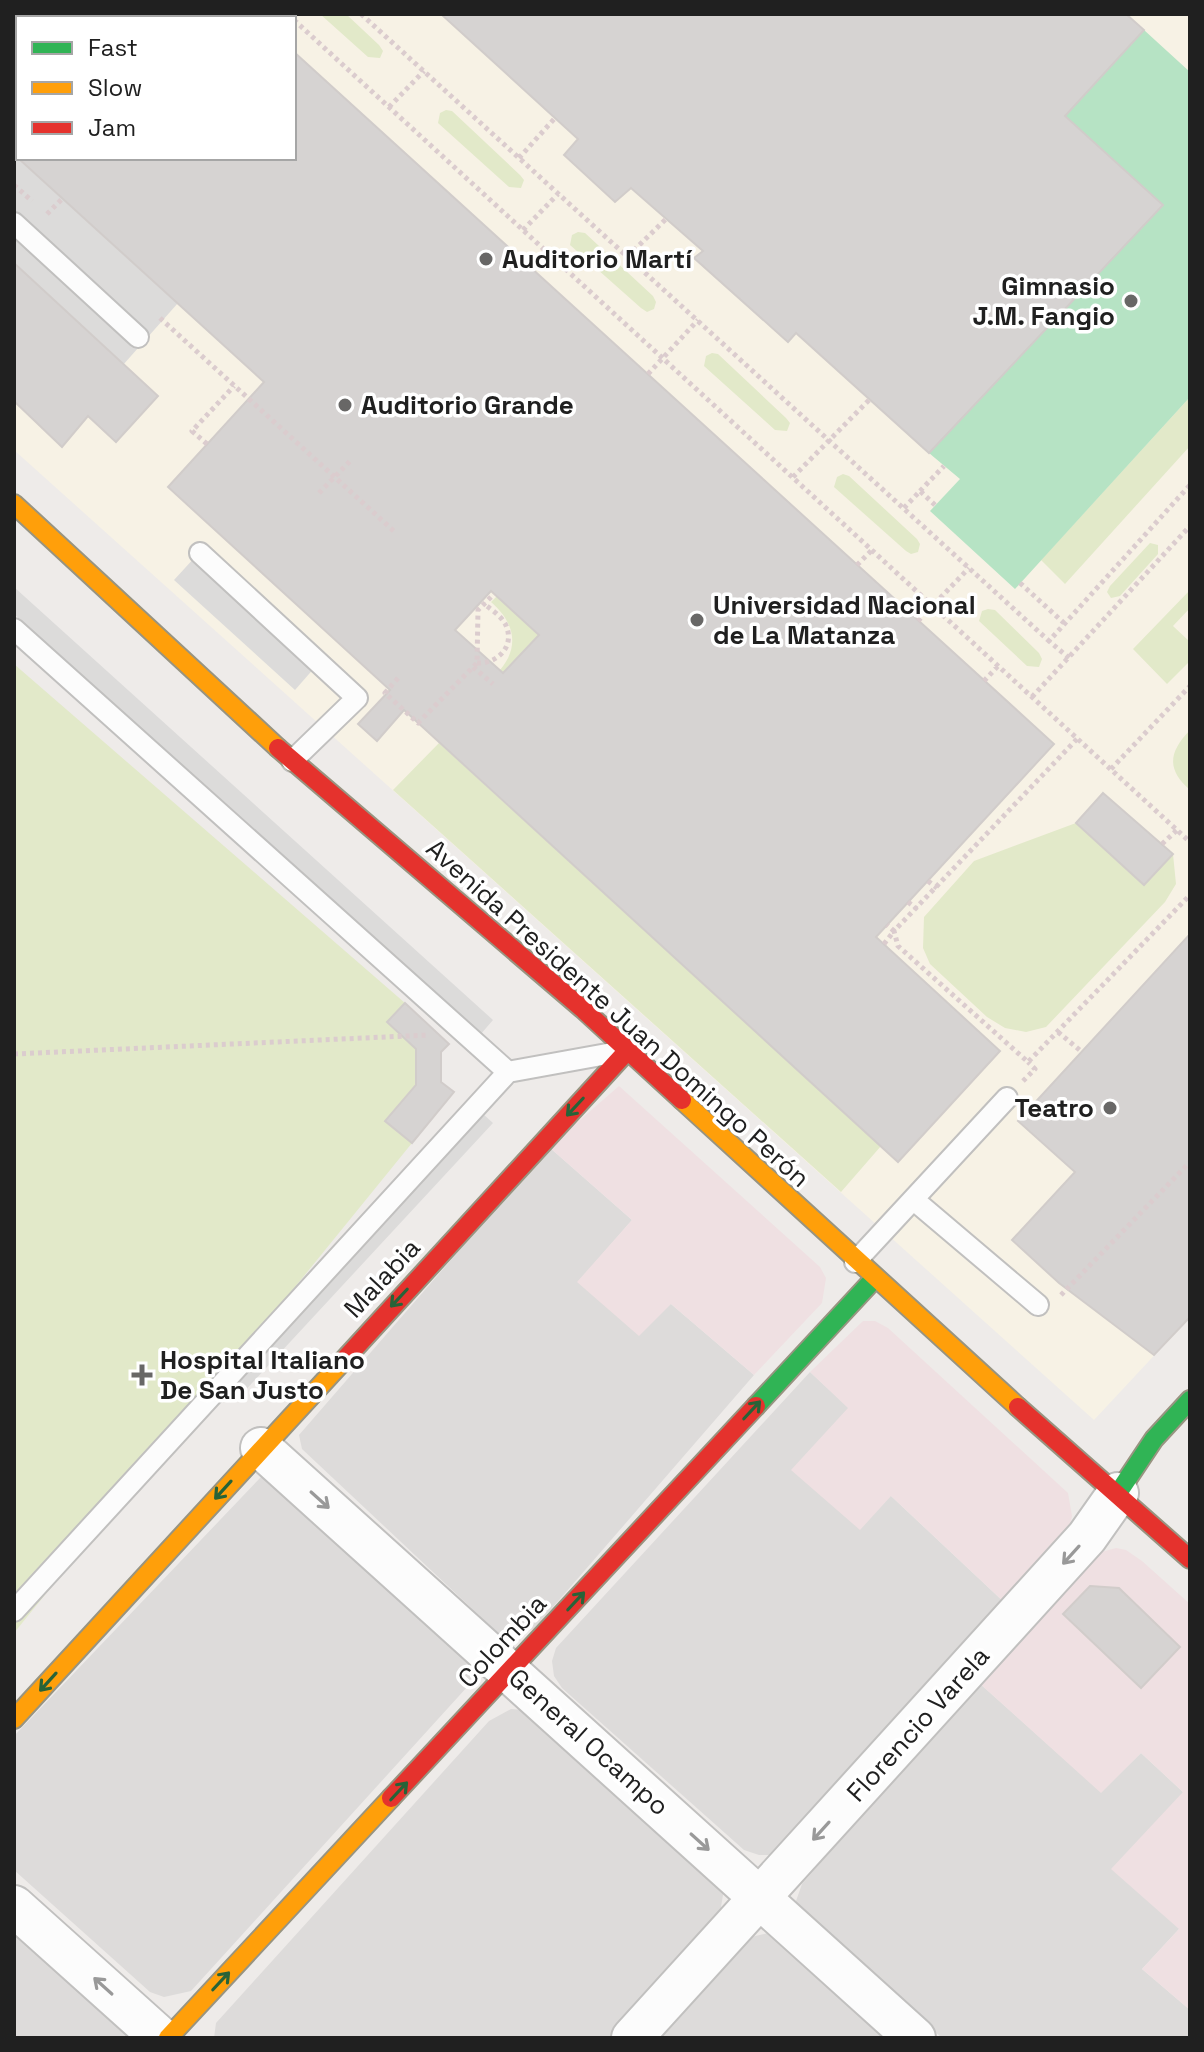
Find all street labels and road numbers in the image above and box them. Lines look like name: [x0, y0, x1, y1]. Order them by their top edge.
street label: Avenida Presidente Juan Domingo Perón: [419, 831, 817, 1195]
street label: Malabia: [337, 1231, 427, 1325]
street label: Colombia: [450, 1587, 554, 1695]
street label: Florencio Varela: [839, 1639, 997, 1809]
street label: General Ocampo: [502, 1661, 676, 1823]

